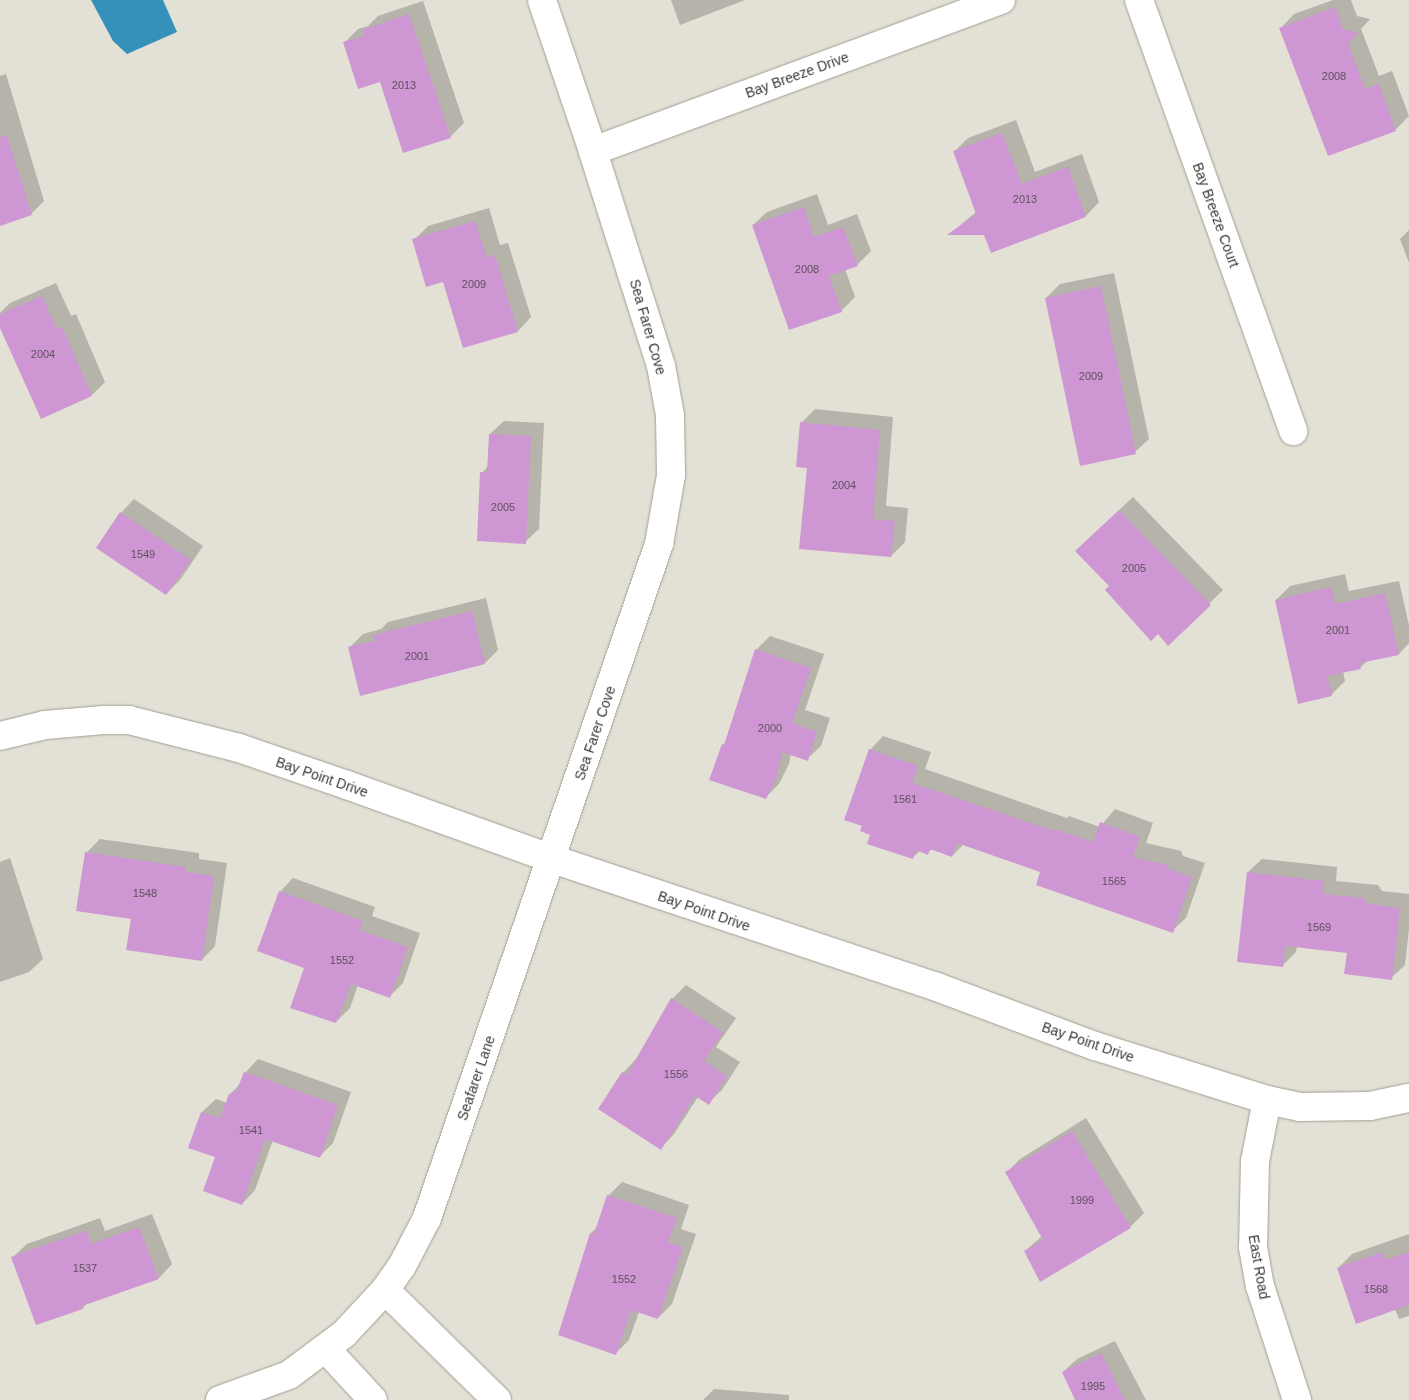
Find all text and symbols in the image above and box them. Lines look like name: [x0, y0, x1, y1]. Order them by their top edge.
street label: Bay Breeze Drive: [743, 48, 851, 102]
house number: 2008: [1322, 69, 1346, 83]
house number: 2013: [392, 78, 416, 92]
street label: Bay Breeze Court: [1189, 160, 1243, 270]
house number: 2013: [1013, 192, 1037, 206]
house number: 2008: [795, 262, 819, 276]
house number: 2009: [462, 277, 486, 291]
street label: Sea Farer Cove: [626, 277, 670, 377]
house number: 2004: [31, 347, 55, 361]
house number: 2009: [1079, 369, 1103, 383]
house number: 2004: [832, 478, 856, 492]
house number: 2005: [491, 500, 515, 514]
house number: 1549: [131, 547, 155, 561]
house number: 2005: [1122, 561, 1146, 575]
house number: 2001: [1326, 623, 1350, 637]
house number: 2001: [405, 649, 429, 663]
street label: Sea Farer Cove: [571, 684, 619, 782]
house number: 2000: [758, 721, 782, 735]
street label: Bay Point Drive: [274, 753, 370, 801]
house number: 1561: [893, 792, 917, 806]
house number: 1565: [1102, 874, 1126, 888]
house number: 1548: [133, 886, 157, 900]
street label: Bay Point Drive: [656, 887, 752, 935]
house number: 1569: [1307, 920, 1331, 934]
house number: 1552: [330, 953, 354, 967]
street label: Bay Point Drive: [1040, 1018, 1136, 1066]
street label: Seafarer Lane: [454, 1033, 498, 1123]
house number: 1556: [664, 1067, 688, 1081]
house number: 1541: [239, 1123, 263, 1137]
house number: 1999: [1070, 1193, 1094, 1207]
street label: East Road: [1245, 1233, 1273, 1301]
house number: 1537: [73, 1261, 97, 1275]
house number: 1552: [612, 1272, 636, 1286]
house number: 1568: [1364, 1282, 1388, 1296]
house number: 1995: [1081, 1379, 1105, 1393]

